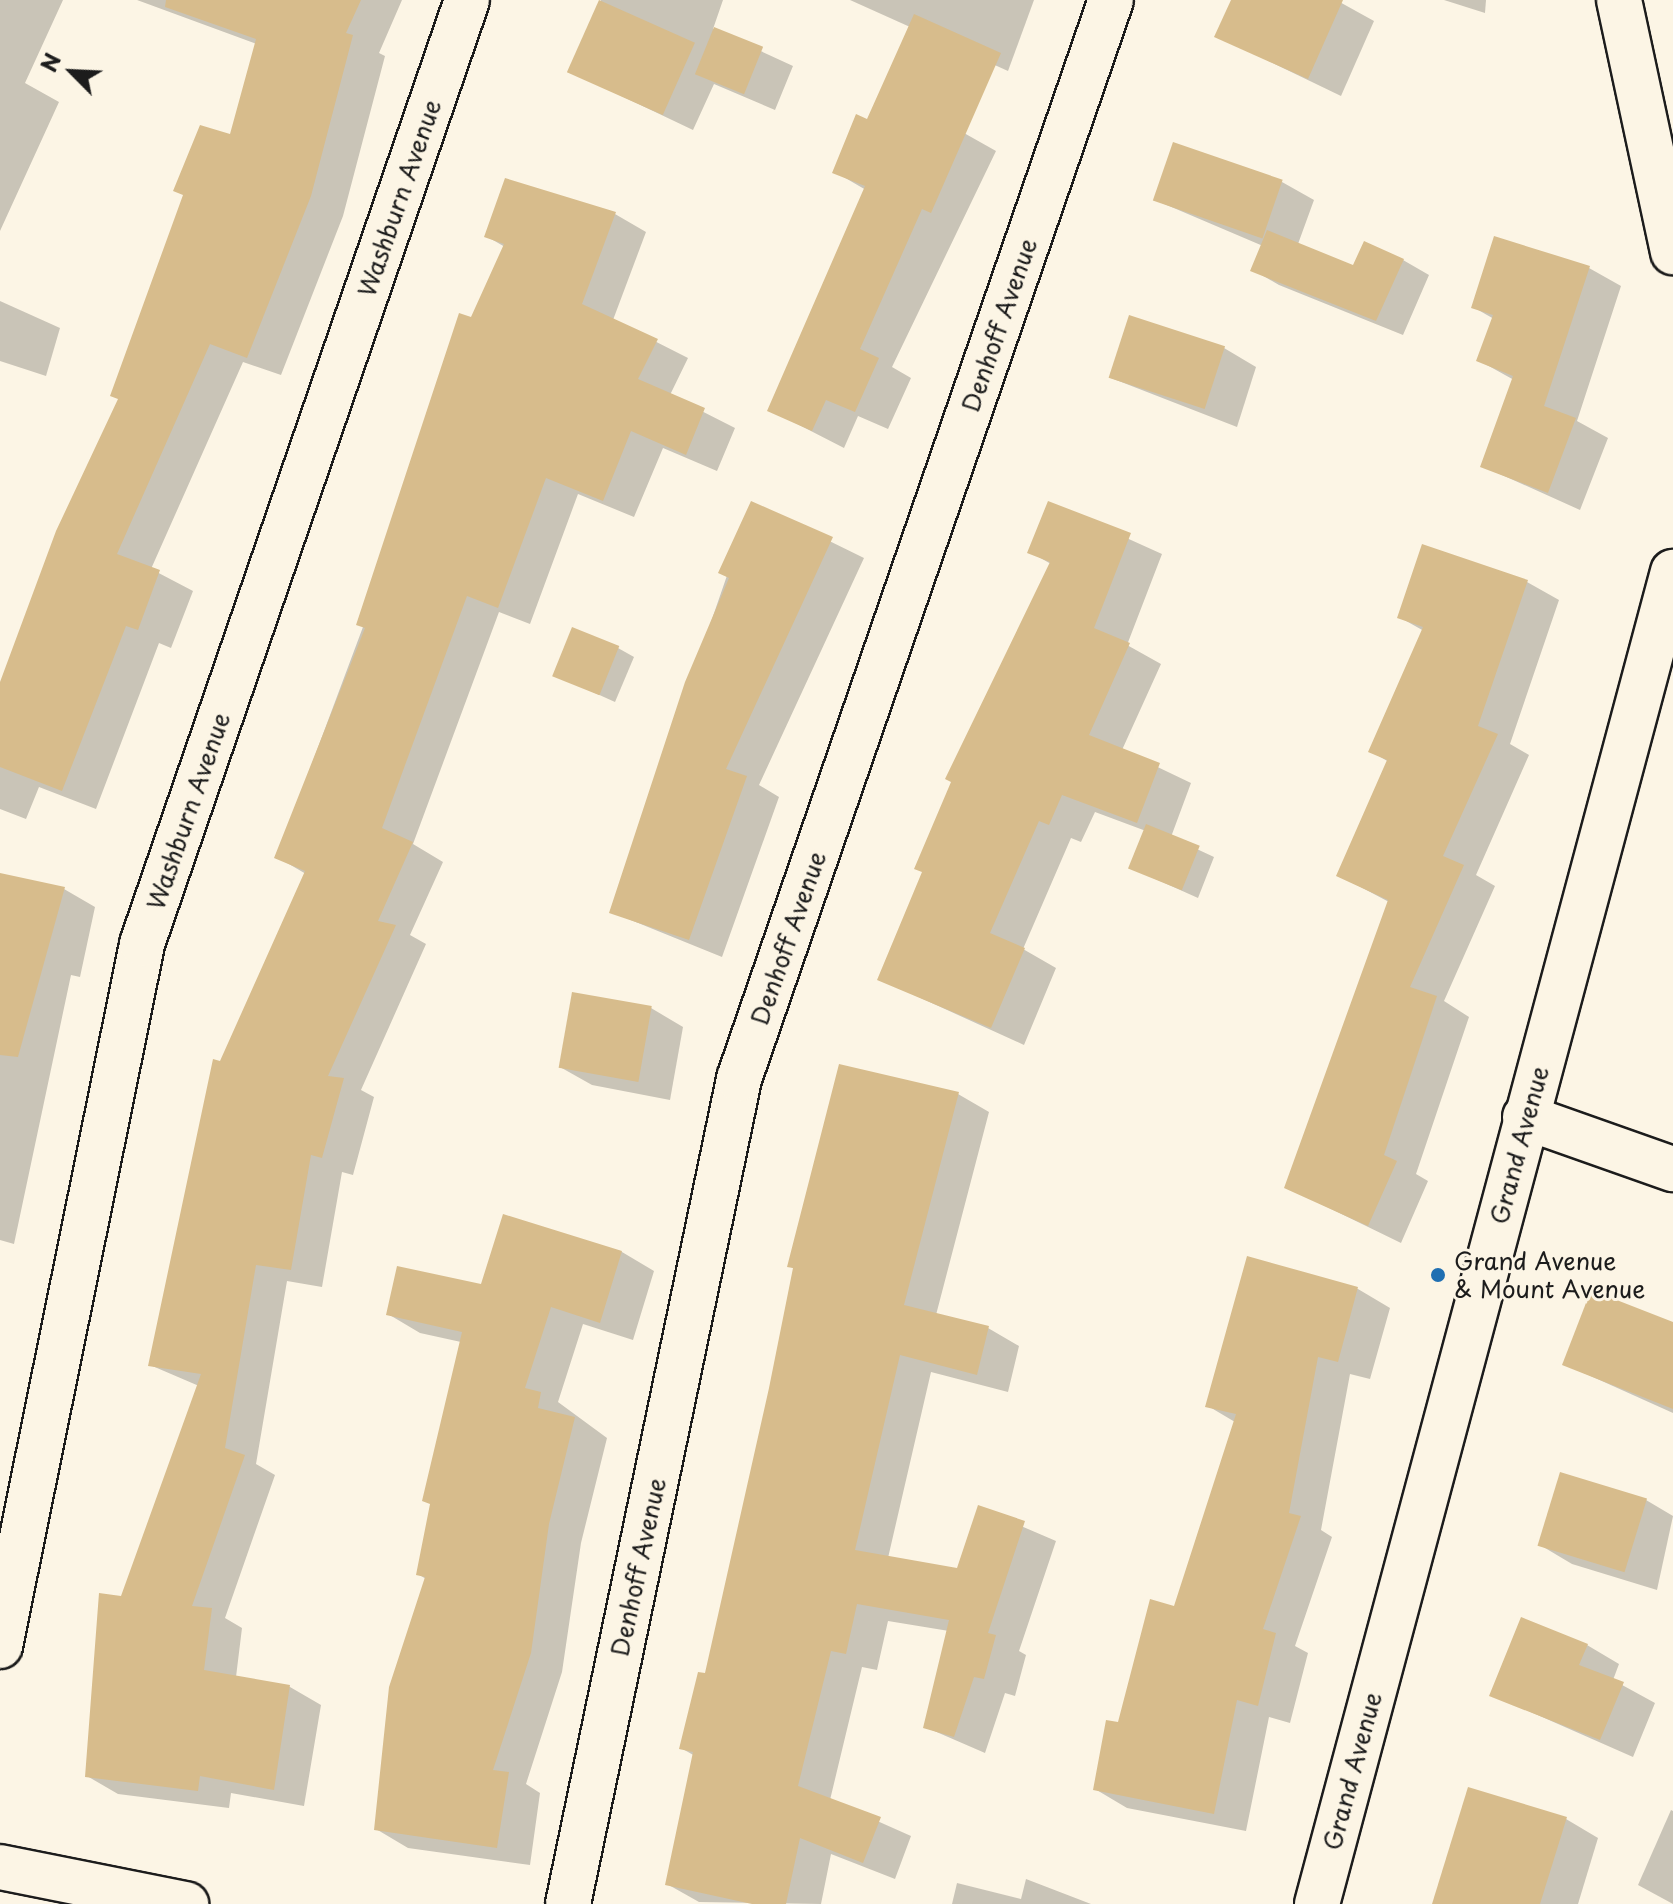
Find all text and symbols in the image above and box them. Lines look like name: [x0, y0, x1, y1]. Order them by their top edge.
north arrow: [32, 32, 112, 112]
text: N: [31, 47, 68, 77]
street label: Washburn Avenue: [352, 96, 446, 300]
street label: Denhoff Avenue: [956, 234, 1042, 416]
street label: Washburn Avenue: [141, 709, 235, 913]
street label: Denhoff Avenue: [745, 847, 831, 1029]
street label: Grand Avenue: [1484, 1062, 1554, 1228]
place label: Grand Avenue & Mount Avenue: [1454, 1247, 1644, 1303]
marker: Grand Avenue & Mount Avenue: [1429, 1266, 1447, 1284]
street label: Denhoff Avenue: [605, 1475, 671, 1659]
street label: Grand Avenue: [1317, 1688, 1387, 1854]

